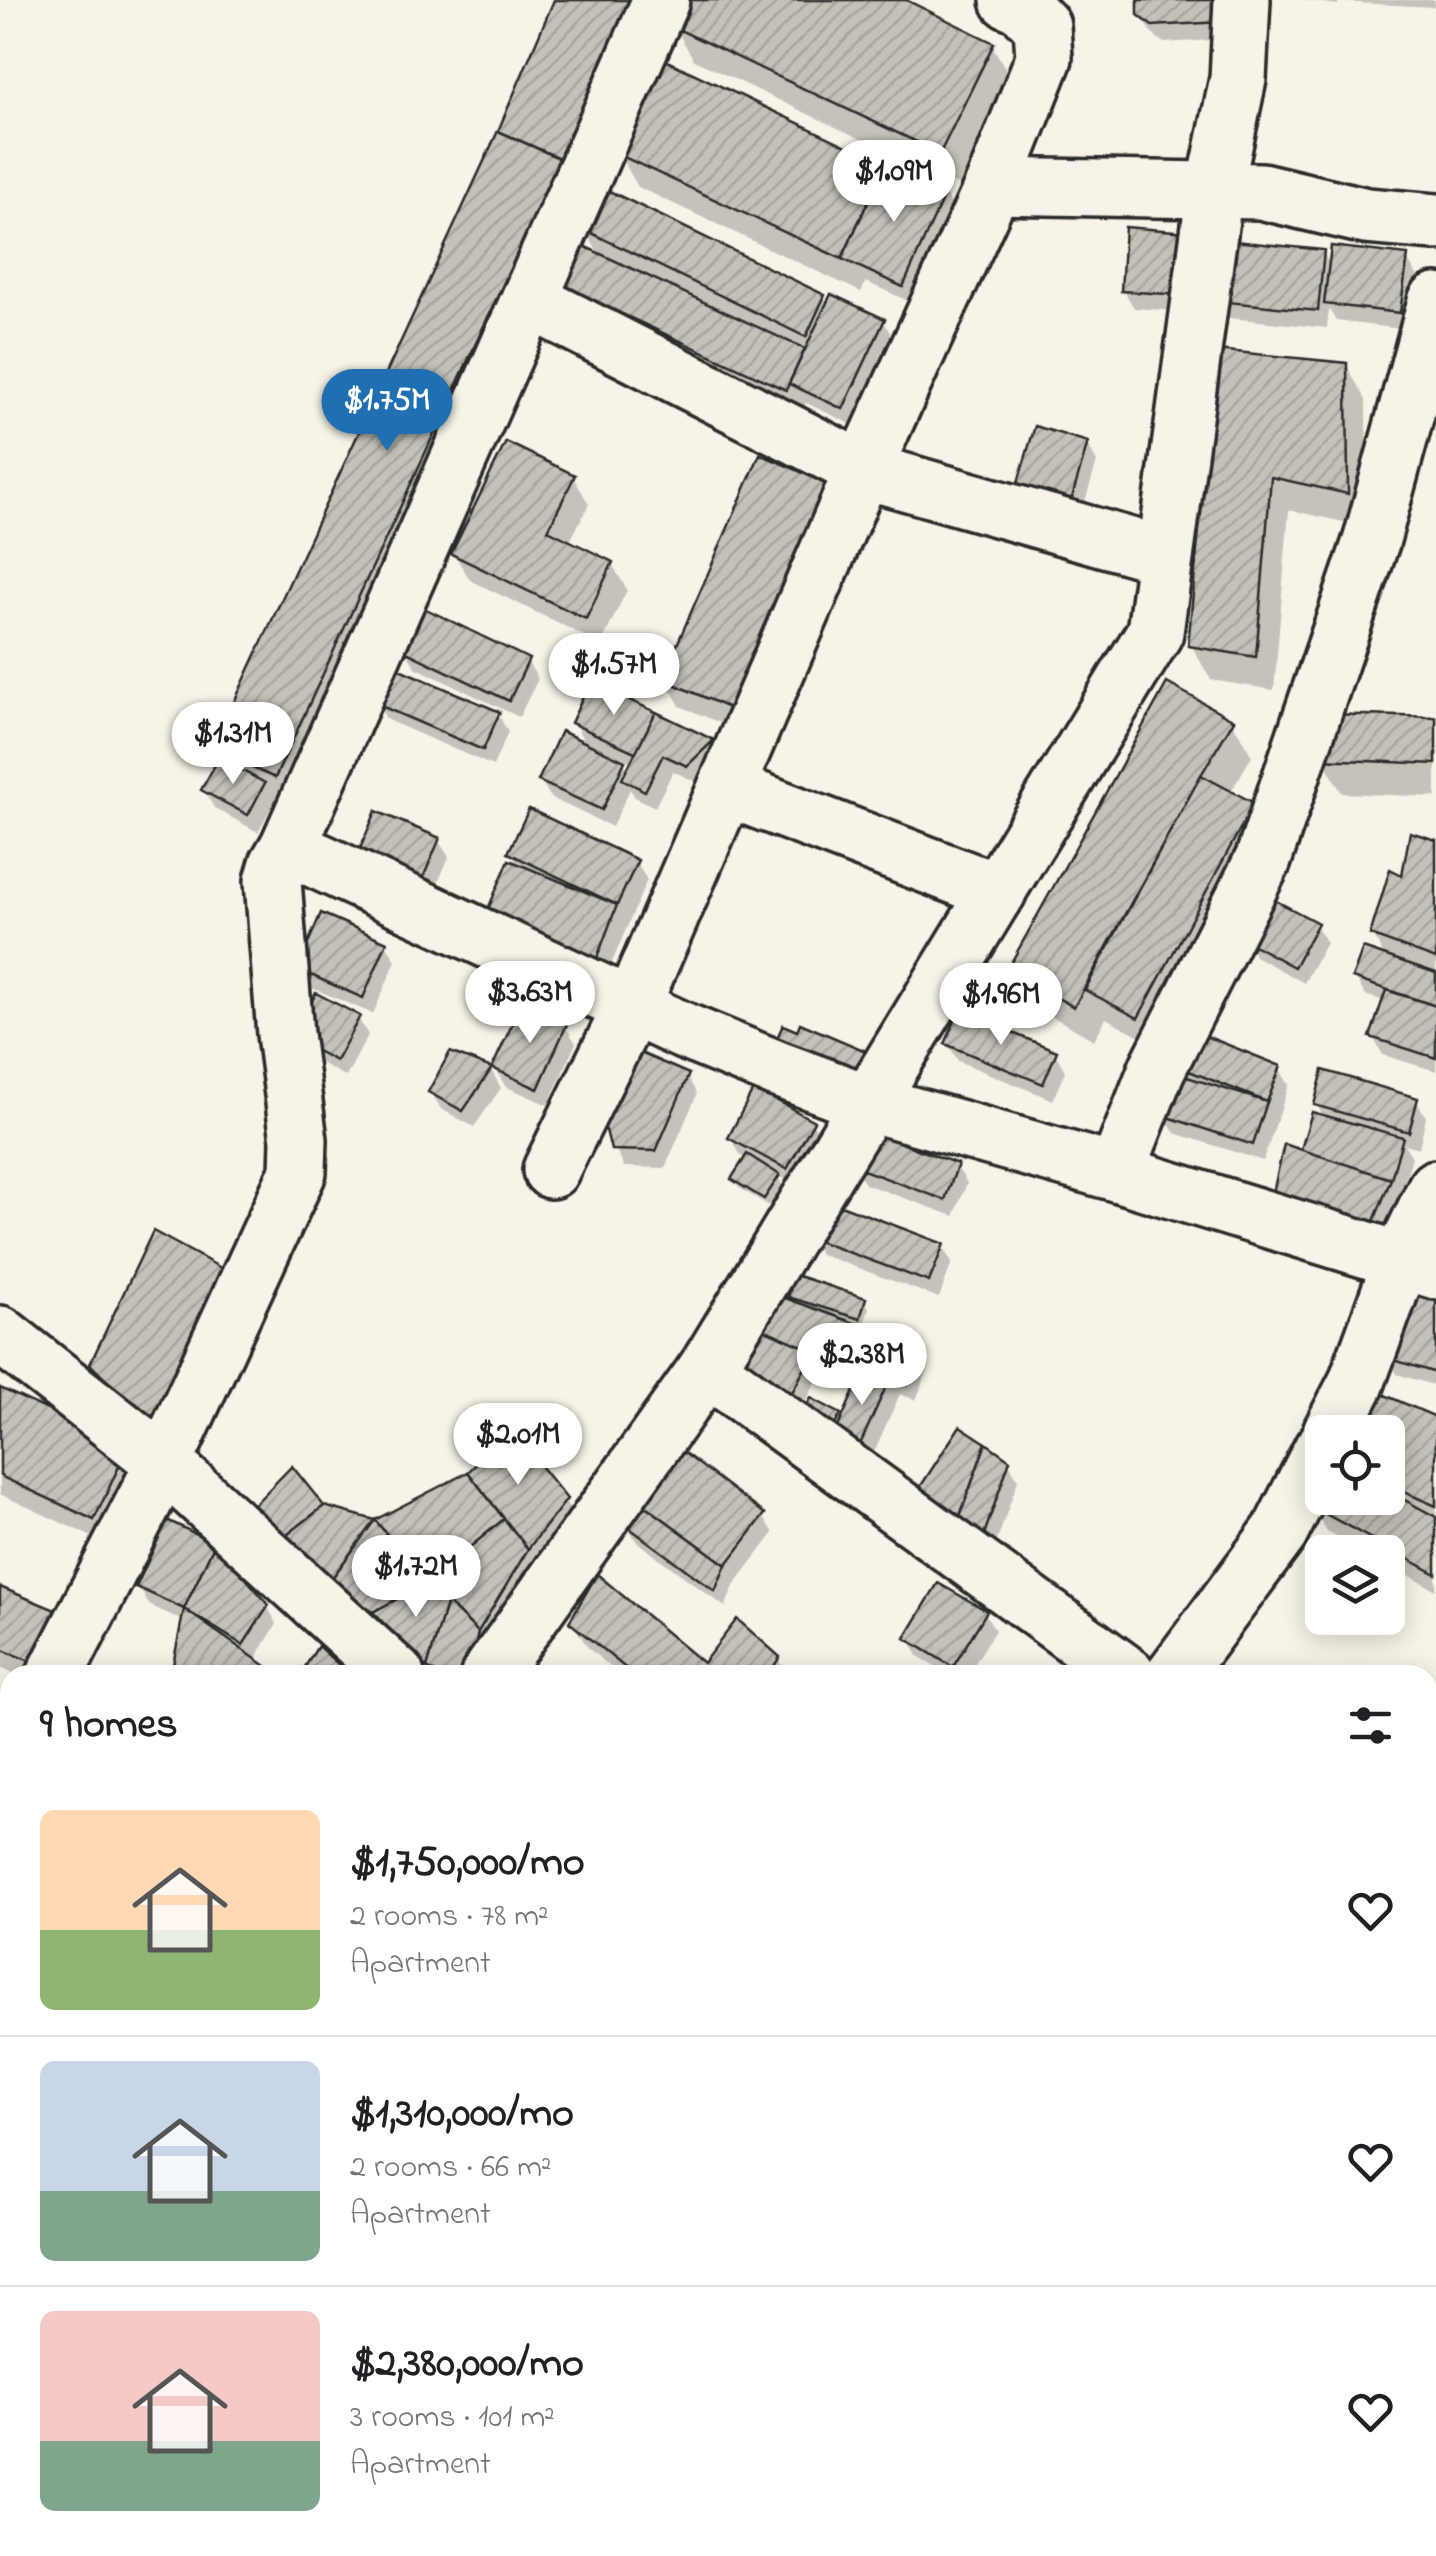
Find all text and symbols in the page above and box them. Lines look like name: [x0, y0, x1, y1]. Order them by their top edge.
pin: $1.09M: [813, 140, 975, 225]
text: $1.09M: [855, 149, 933, 196]
pin: $1.75M: [306, 369, 468, 454]
text: $1.75M: [344, 378, 430, 425]
pin: $1.57M: [533, 633, 695, 718]
text: $1.57M: [571, 642, 657, 689]
pin: $1.31M: [152, 702, 314, 787]
text: $1.31M: [194, 711, 272, 758]
pin: $3.63M: [449, 961, 611, 1046]
pin: $1.96M: [920, 963, 1082, 1048]
text: $3.63M: [487, 970, 573, 1017]
text: $1.96M: [961, 972, 1041, 1019]
pin: $2.38M: [781, 1323, 943, 1408]
text: $2.38M: [819, 1332, 905, 1379]
pin: $2.01M: [437, 1403, 599, 1488]
text: $2.01M: [475, 1412, 561, 1459]
map controls: [1305, 1415, 1405, 1635]
button: locate: [1305, 1415, 1405, 1515]
pin: $1.72M: [335, 1535, 497, 1620]
button: layers: [1305, 1535, 1405, 1635]
text: $1.72M: [374, 1544, 458, 1591]
text: 9 homes: [40, 1695, 178, 1756]
icon: filters: [1343, 1698, 1398, 1753]
text: $1,750,000/mo: [350, 1833, 585, 1894]
icon: home: [120, 1850, 240, 1970]
icon: heart: [1343, 1883, 1398, 1938]
text: 2 rooms · 78 m²: [350, 1894, 549, 1941]
text: Apartment: [350, 1941, 491, 1988]
text: $1,310,000/mo: [350, 2084, 574, 2145]
icon: home: [120, 2101, 240, 2221]
icon: heart: [1343, 2134, 1398, 2189]
text: 2 rooms · 66 m²: [350, 2145, 552, 2192]
text: Apartment: [350, 2192, 491, 2239]
text: $2,380,000/mo: [350, 2334, 584, 2395]
icon: home: [120, 2351, 240, 2471]
icon: heart: [1343, 2384, 1398, 2439]
text: 3 rooms · 101 m²: [350, 2395, 555, 2442]
text: Apartment: [350, 2442, 491, 2489]

